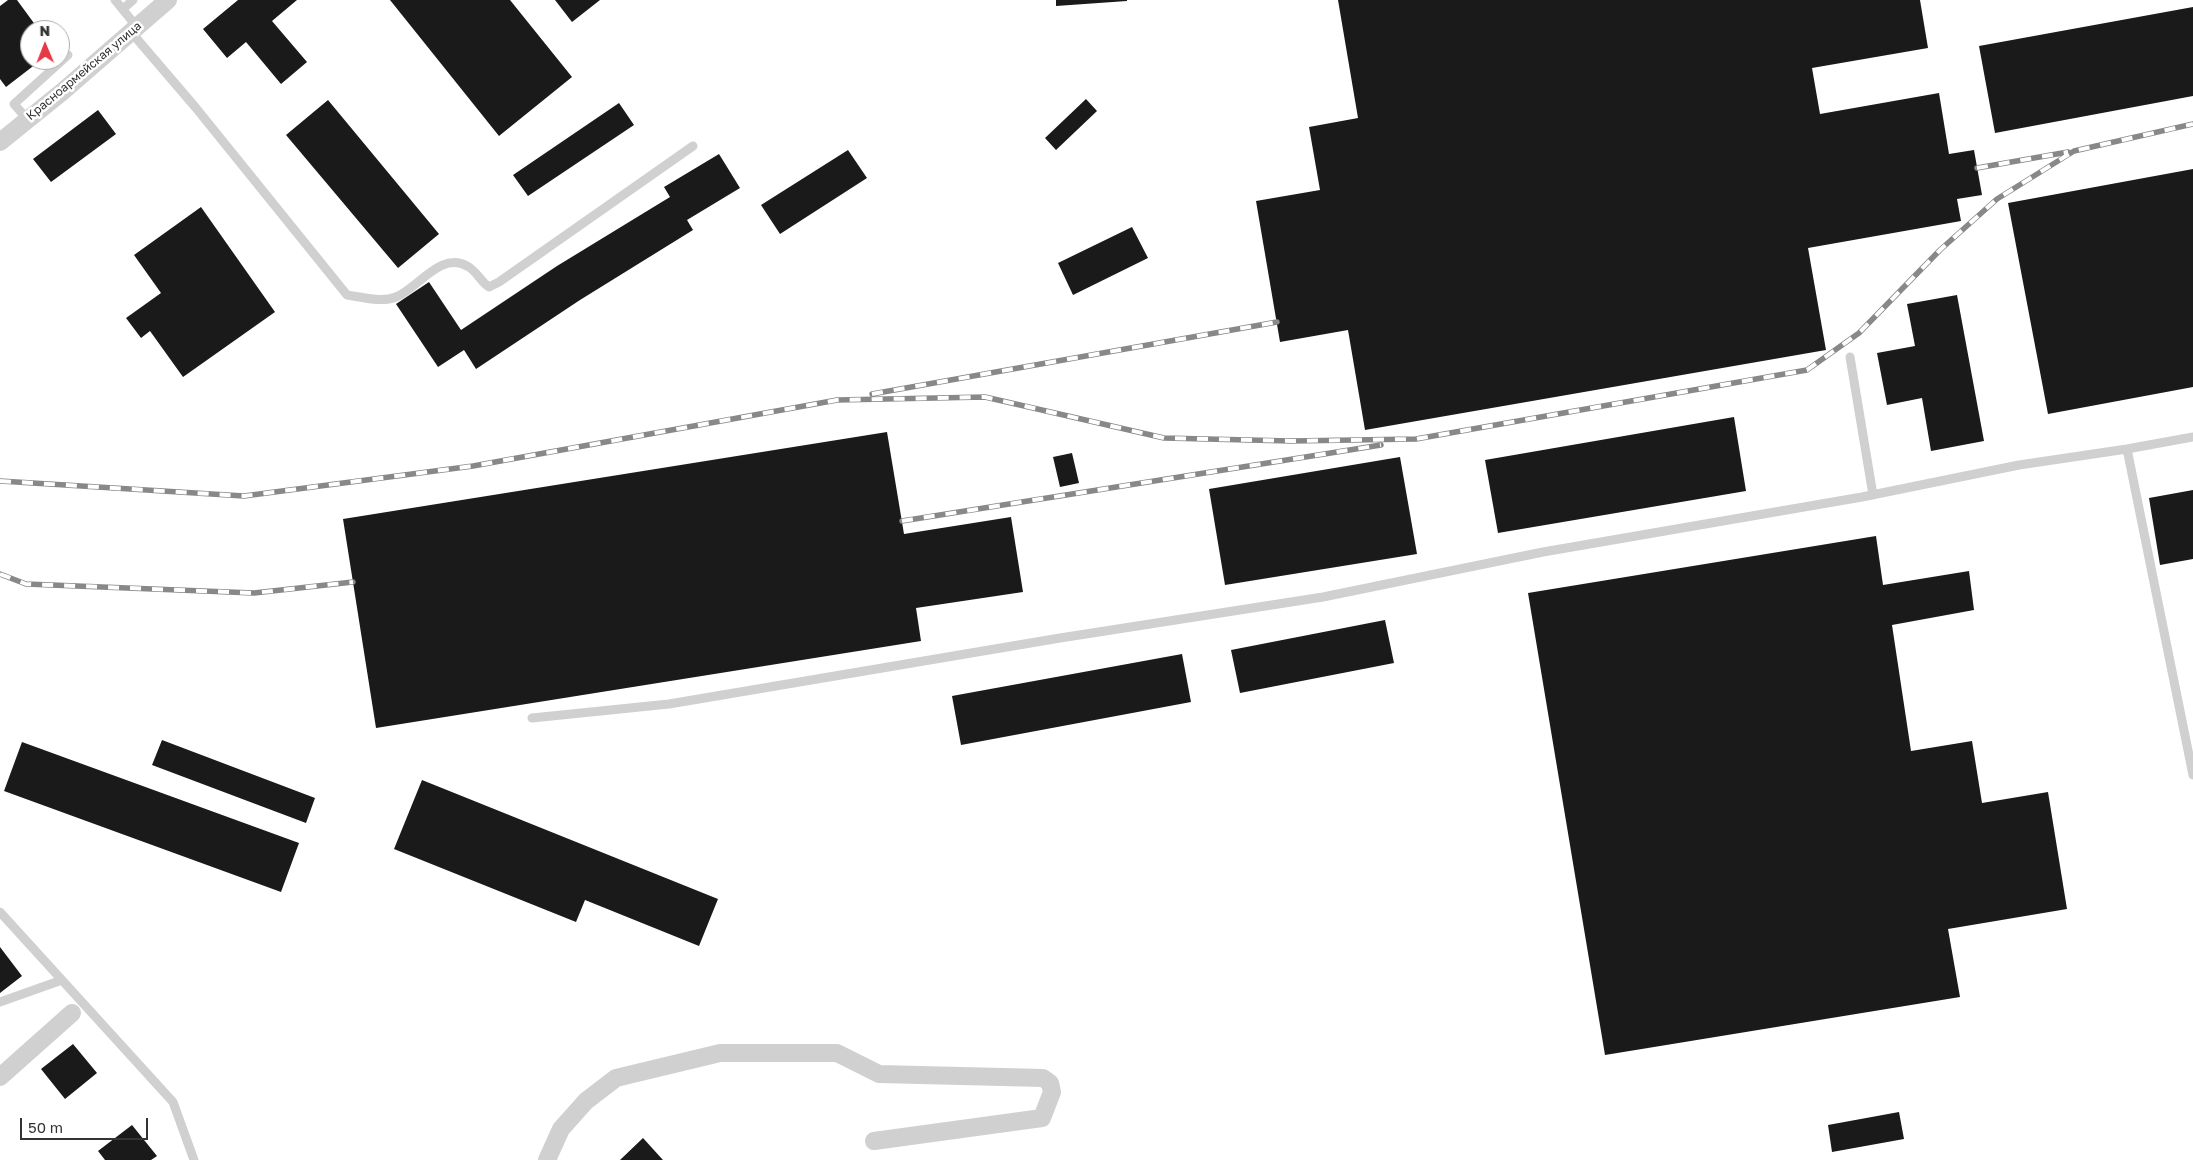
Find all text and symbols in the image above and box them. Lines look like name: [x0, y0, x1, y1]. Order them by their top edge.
street label: Красноармейская улица: [24, 19, 144, 123]
north arrow: [20, 20, 70, 70]
text: N: [39, 22, 50, 39]
scale bar: [22, 1108, 150, 1140]
text: 50 m: [28, 1118, 63, 1136]

